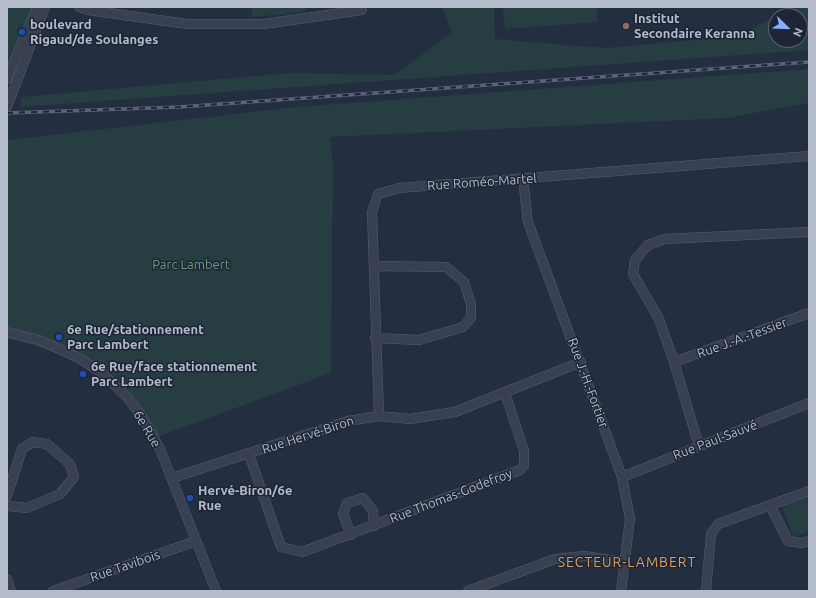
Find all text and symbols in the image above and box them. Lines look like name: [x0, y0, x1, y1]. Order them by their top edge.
north arrow: [768, 8, 808, 48]
place label: Institut Secondaire Keranna: [634, 11, 755, 42]
place label: boulevard Rigaud/de Soulanges: [30, 17, 158, 48]
marker: Institut Secondaire Keranna: [621, 21, 631, 31]
text: N: [791, 26, 805, 38]
marker: boulevard Rigaud/de Soulanges: [17, 27, 27, 37]
street label: Rue Roméo-Martel: [427, 170, 537, 194]
park label: Parc Lambert: [152, 257, 230, 273]
street label: Rue J.-A.-Tessier: [695, 314, 789, 362]
place label: 6e Rue/stationnement Parc Lambert: [67, 322, 204, 353]
marker: 6e Rue/stationnement Parc Lambert: [54, 332, 64, 342]
street label: Rue J.-H.-Fortier: [564, 336, 612, 430]
place label: 6e Rue/face stationnement Parc Lambert: [91, 359, 257, 390]
marker: 6e Rue/face stationnement Parc Lambert: [78, 369, 88, 379]
street label: 6e Rue: [130, 408, 164, 450]
street label: Rue Hervé-Biron: [260, 413, 356, 457]
street label: Rue Paul-Sauvé: [671, 417, 759, 463]
street label: Rue Thomas-Godefroy: [388, 465, 514, 527]
place label: Hervé-Biron/6e Rue: [198, 483, 292, 514]
marker: Hervé-Biron/6e Rue: [185, 493, 195, 503]
street label: Rue Tavibois: [88, 547, 162, 585]
district label: SECTEUR-LAMBERT: [558, 554, 696, 570]

